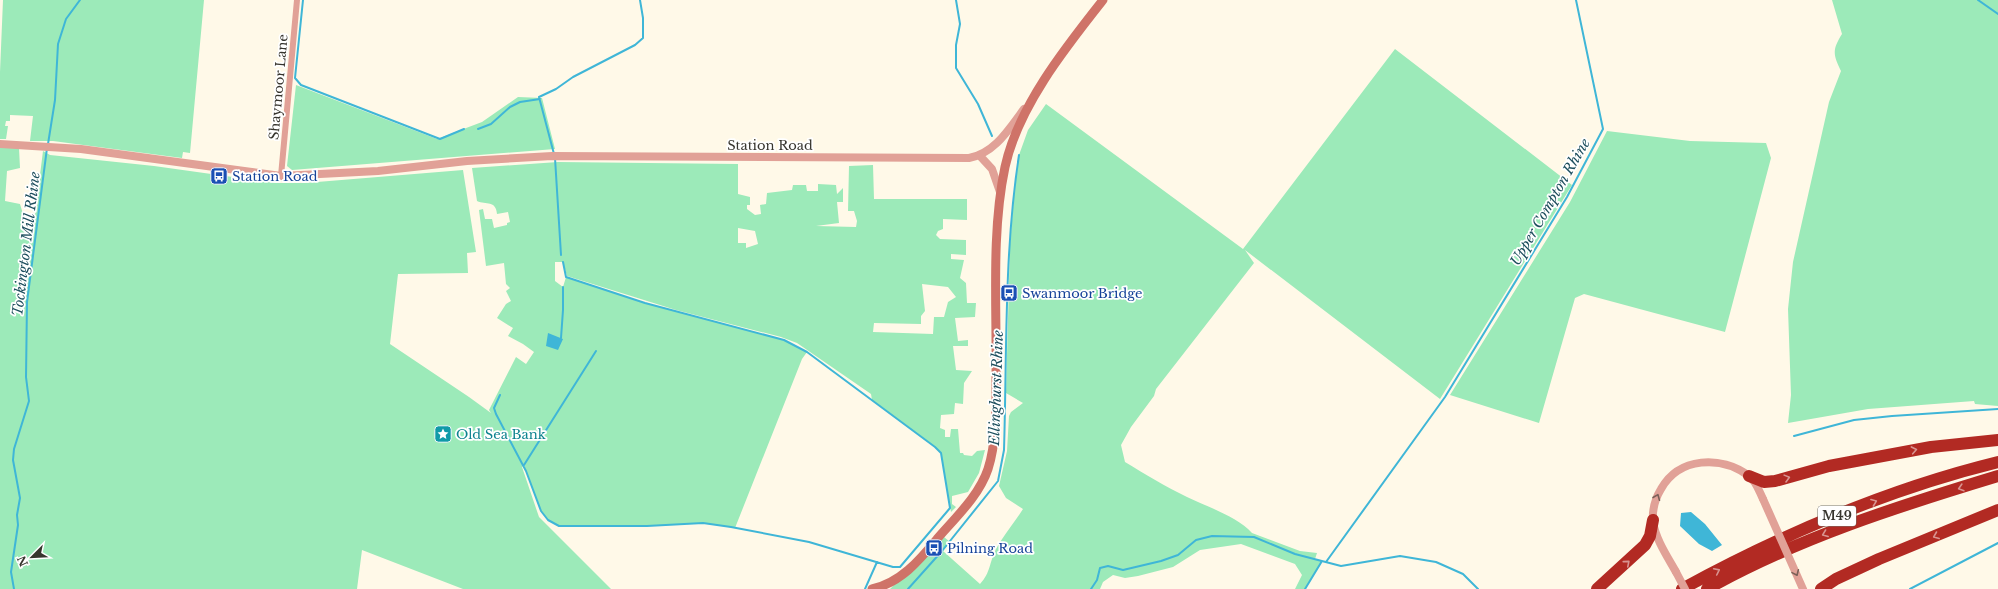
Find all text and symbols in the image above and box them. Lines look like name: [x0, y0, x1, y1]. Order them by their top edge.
street label: Shaymoor Lane: [265, 33, 292, 141]
water label: Upper Compton Rhine: [1506, 135, 1594, 269]
street label: Station Road: [727, 137, 813, 154]
bus stop icon: Station Road: [209, 166, 229, 186]
place label: Station Road: [232, 168, 318, 185]
water label: Tockington Mill Rhine: [8, 170, 44, 317]
bus stop icon: Swanmoor Bridge: [999, 283, 1019, 303]
place label: Swanmoor Bridge: [1022, 285, 1142, 302]
water label: Ellinghurst Rhine: [985, 329, 1007, 447]
place icon: Old Sea Bank: [433, 424, 453, 444]
place label: Old Sea Bank: [456, 426, 546, 443]
one-way arrow: [1911, 447, 1917, 455]
one-way arrow: [1783, 474, 1790, 483]
one-way arrow: [1957, 483, 1964, 492]
one-way arrow: [1653, 494, 1661, 501]
one-way arrow: [1871, 498, 1878, 506]
road number: M49: [1818, 506, 1856, 526]
one-way arrow: [1821, 530, 1828, 538]
one-way arrow: [1933, 531, 1941, 539]
north arrow: [12, 537, 52, 577]
bus stop icon: Pilning Road: [924, 538, 944, 558]
place label: Pilning Road: [947, 540, 1033, 557]
text: N: [14, 553, 31, 569]
one-way arrow: [1622, 561, 1629, 568]
one-way arrow: [1713, 568, 1720, 576]
one-way arrow: [1791, 569, 1799, 577]

